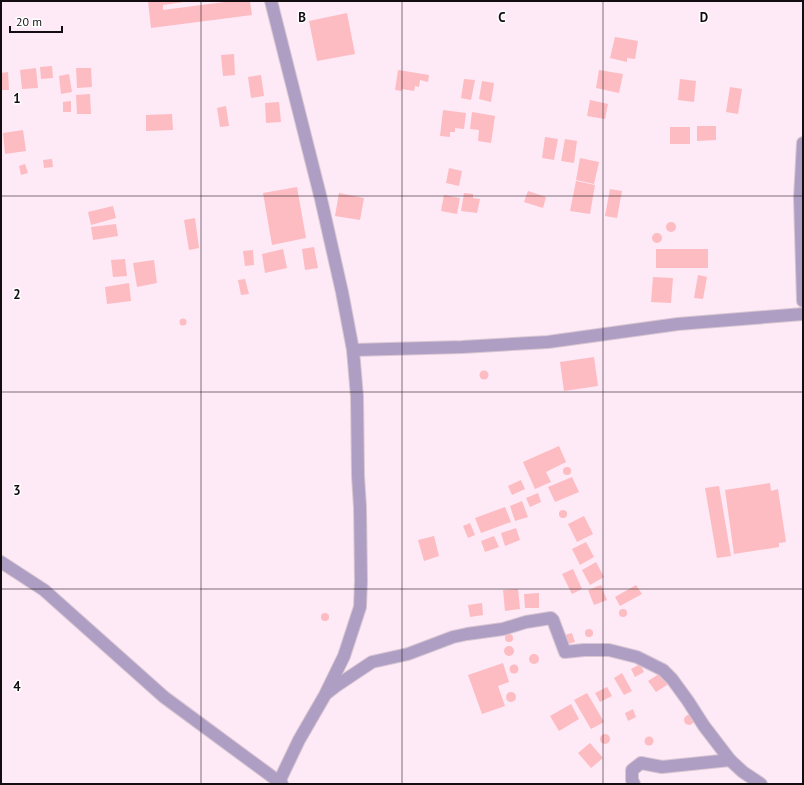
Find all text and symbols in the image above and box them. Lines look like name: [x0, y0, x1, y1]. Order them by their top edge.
scale bar: [10, 8, 62, 34]
text: B: [298, 9, 306, 26]
text: C: [498, 9, 506, 26]
text: D: [700, 9, 708, 26]
text: 20 m: [16, 14, 42, 29]
text: 1: [13, 90, 21, 107]
text: 2: [13, 286, 21, 303]
text: 3: [13, 482, 21, 499]
text: 4: [13, 678, 21, 695]

